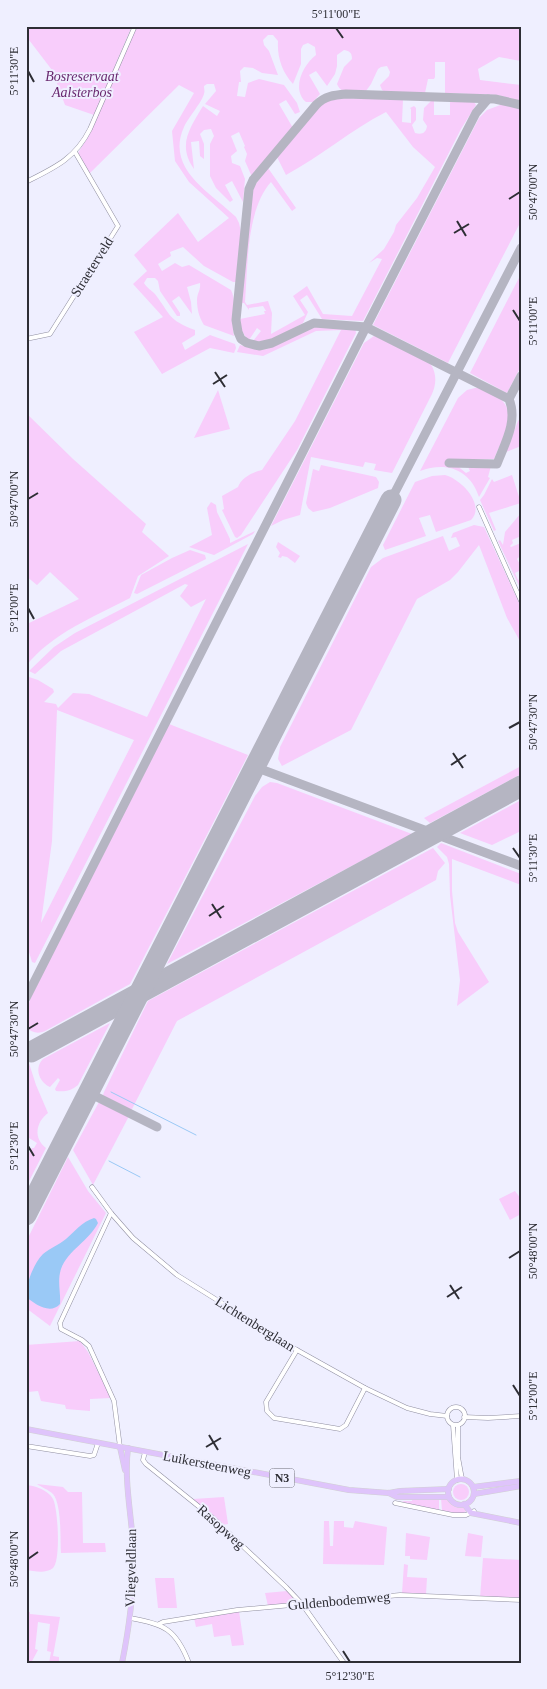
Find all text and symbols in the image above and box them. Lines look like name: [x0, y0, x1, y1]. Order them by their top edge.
text: 5°11'00"E: [312, 7, 360, 21]
text: 5°11'30"E: [7, 47, 21, 95]
park label: Bosreservaat Aalsterbos: [45, 69, 120, 100]
text: 50°47'00"N: [526, 163, 540, 220]
street label: Straeterveld: [68, 234, 116, 300]
text: 5°11'00"E: [526, 297, 540, 345]
text: 50°47'00"N: [7, 470, 21, 527]
text: 5°12'00"E: [7, 583, 21, 633]
text: 50°47'30"N: [526, 693, 540, 750]
text: 5°11'30"E: [526, 834, 540, 882]
text: 50°47'30"N: [7, 1000, 21, 1057]
text: 5°12'30"E: [7, 1121, 21, 1171]
text: 50°48'00"N: [526, 1222, 540, 1279]
street label: Lichtenberglaan: [213, 1294, 297, 1354]
text: 5°12'00"E: [526, 1371, 540, 1421]
street label: Luikersteenweg: [162, 1448, 252, 1480]
road number: N3: [270, 1469, 294, 1488]
street label: Rasopweg: [194, 1502, 248, 1552]
street label: Vliegveldlaan: [123, 1529, 139, 1607]
text: 50°48'00"N: [7, 1530, 21, 1587]
street label: Guldenbodemweg: [287, 1589, 391, 1613]
text: 5°12'30"E: [325, 1669, 375, 1683]

